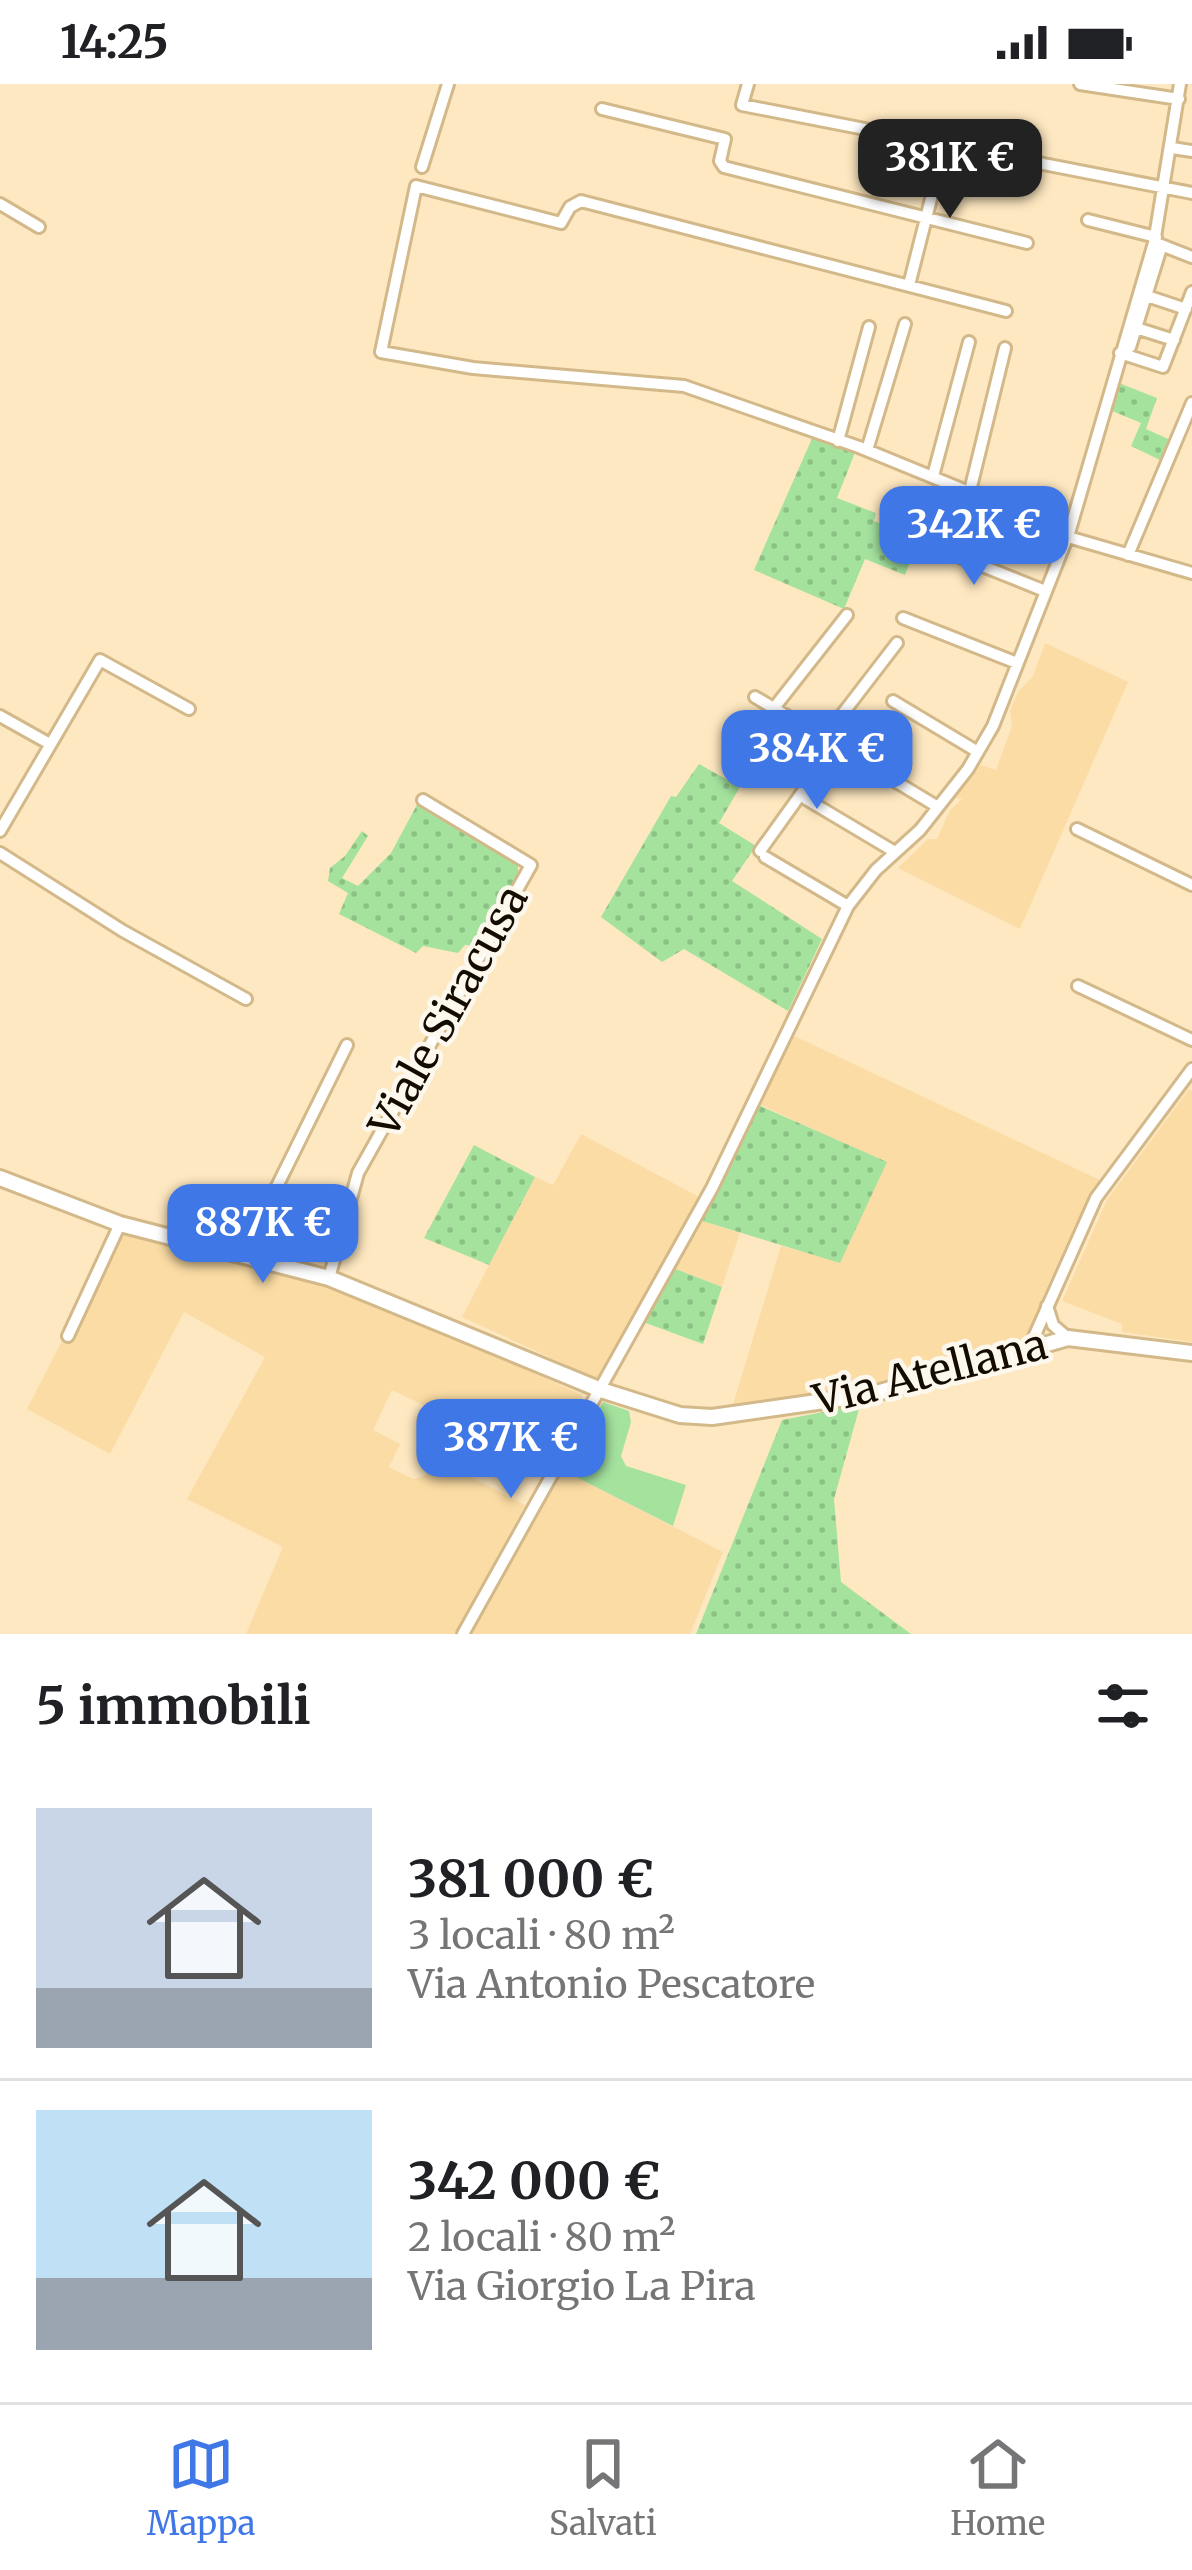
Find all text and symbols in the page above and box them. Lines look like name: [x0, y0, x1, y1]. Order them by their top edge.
text: 14:25: [60, 14, 169, 70]
pin: 381K €: [852, 119, 1048, 221]
text: 381K €: [885, 133, 1015, 182]
pin: 342K €: [876, 486, 1072, 588]
text: 342K €: [906, 500, 1042, 549]
pin: 384K €: [719, 710, 915, 812]
text: 384K €: [748, 724, 886, 773]
street label: Viale Siracusa: [357, 876, 538, 1147]
pin: 887K €: [165, 1184, 361, 1286]
text: 887K €: [194, 1198, 332, 1247]
street label: Via Atellana: [807, 1318, 1052, 1426]
pin: 387K €: [413, 1399, 609, 1501]
text: 387K €: [443, 1413, 579, 1462]
icon: filters: [1090, 1673, 1156, 1739]
text: 5 immobili: [36, 1674, 311, 1738]
text: 381 000 €: [408, 1847, 654, 1911]
icon: home: [132, 1856, 276, 2000]
text: 3 locali · 80 m²: [408, 1911, 675, 1960]
text: Via Antonio Pescatore: [408, 1960, 815, 2009]
text: 342 000 €: [408, 2149, 661, 2213]
icon: home: [132, 2158, 276, 2302]
text: 2 locali · 80 m²: [408, 2213, 676, 2262]
text: Via Giorgio La Pira: [408, 2262, 756, 2311]
tab: Mappa: [147, 2431, 256, 2544]
tab: Salvati: [549, 2431, 657, 2544]
tab: Home: [950, 2431, 1045, 2544]

